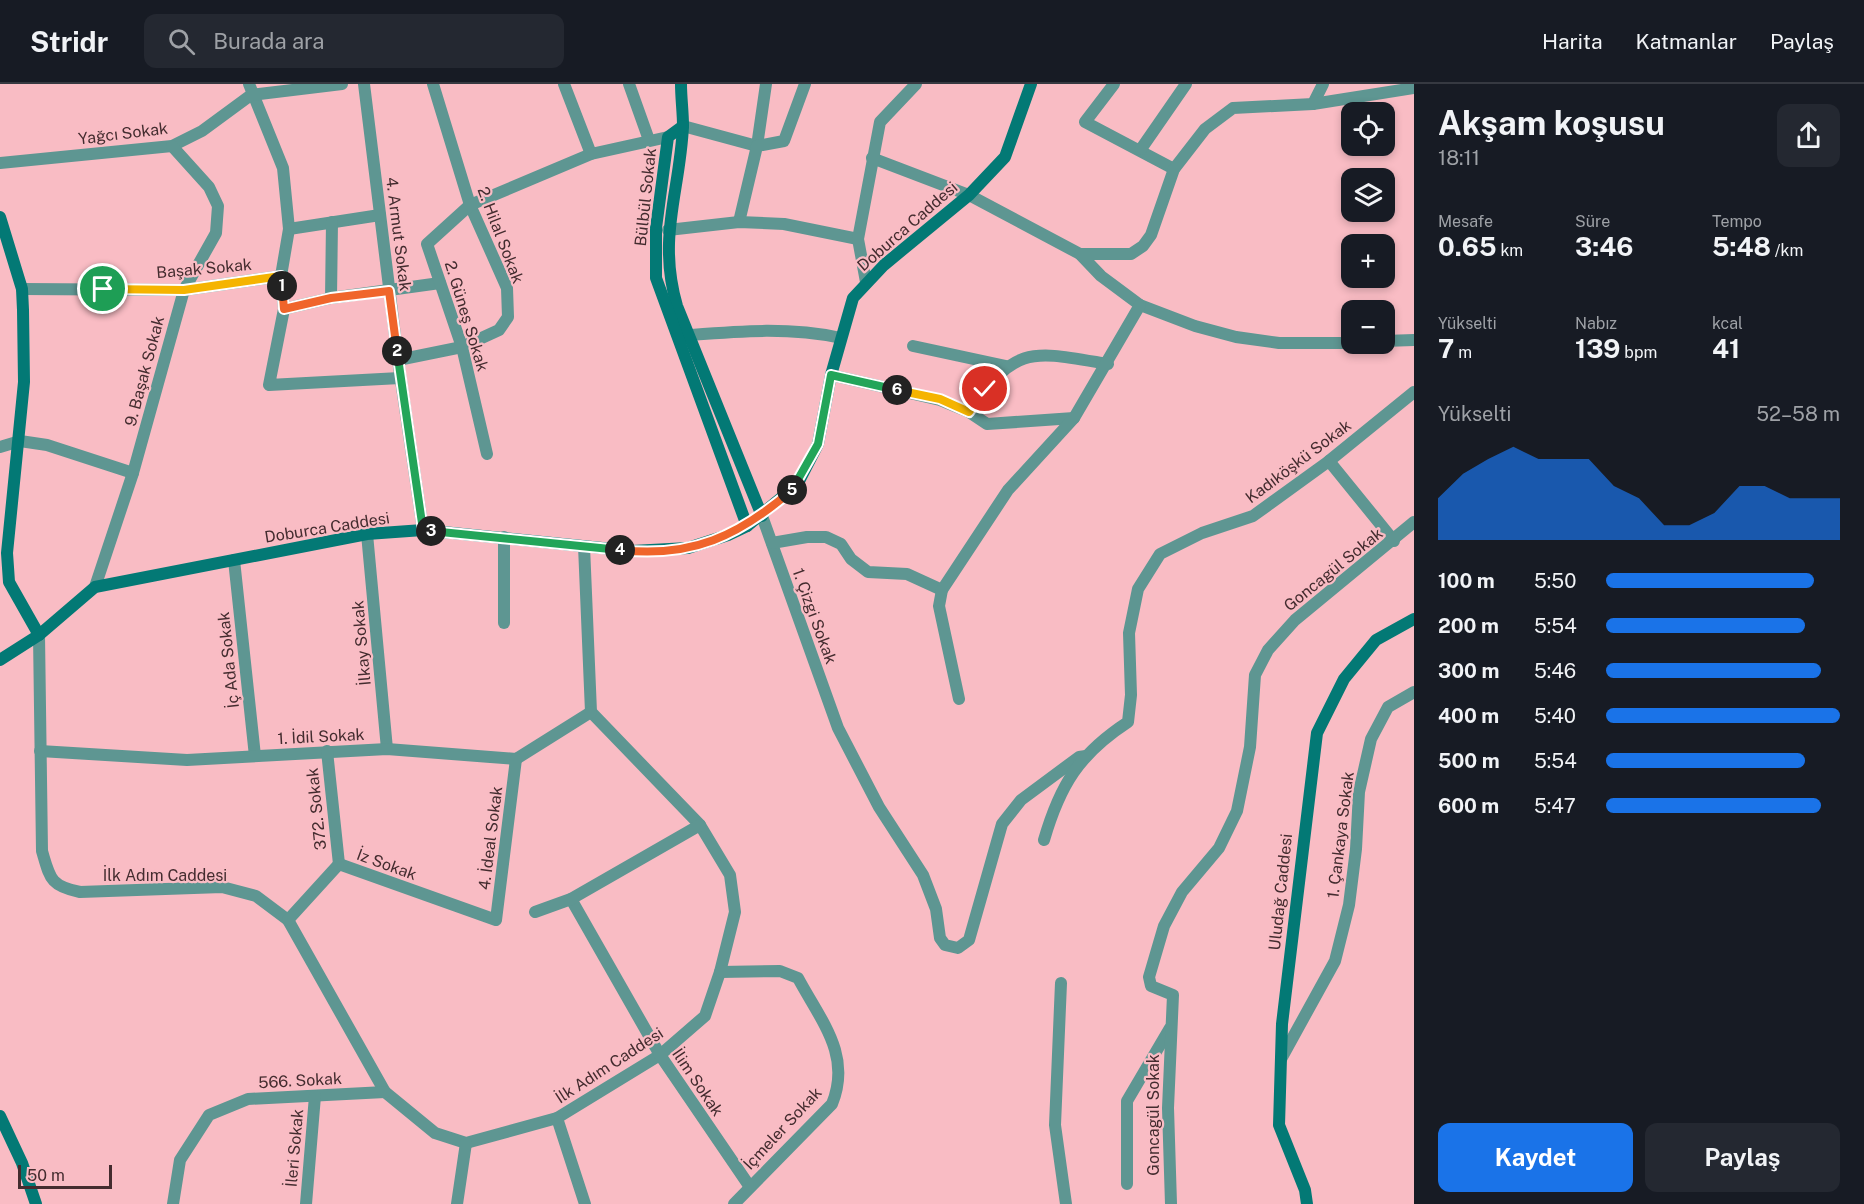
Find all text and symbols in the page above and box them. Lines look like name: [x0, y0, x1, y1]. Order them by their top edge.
search box: [144, 14, 564, 68]
text: Stridr: [30, 25, 108, 58]
icon: search: [165, 25, 198, 58]
text: Burada ara: [213, 28, 324, 54]
text: Harita: [1542, 29, 1603, 54]
text: Katmanlar: [1636, 29, 1737, 54]
text: Paylaş: [1770, 29, 1834, 54]
map controls: [1341, 102, 1395, 354]
button: locate: [1341, 102, 1395, 156]
text: Akşam koşusu: [1438, 104, 1665, 142]
button: share: [1777, 104, 1840, 167]
street label: Yağcı Sokak: [77, 119, 169, 148]
text: 18:11: [1438, 146, 1480, 170]
street label: Bülbül Sokak: [631, 147, 660, 247]
button: layers: [1341, 168, 1395, 222]
street label: 4. Armut Sokak: [382, 176, 415, 292]
street label: Doburca Caddesi: [853, 178, 961, 275]
street label: 2. Hilal Sokak: [473, 184, 528, 286]
text: Mesafe: [1438, 212, 1493, 231]
text: Süre: [1575, 212, 1610, 231]
text: Tempo: [1712, 212, 1762, 231]
text: 0.65: [1438, 231, 1497, 262]
text: 3:46: [1575, 231, 1633, 262]
text: 5:48: [1712, 231, 1771, 262]
button: +: [1341, 234, 1395, 288]
text: km: [1497, 241, 1523, 260]
text: /km: [1771, 241, 1803, 260]
street label: Başak Sokak: [156, 255, 253, 282]
street label: 2. Güneş Sokak: [441, 259, 492, 374]
pin: [77, 263, 128, 314]
pin: 1: [267, 271, 297, 301]
icon: arrive: [86, 272, 119, 305]
text: 1: [279, 276, 285, 295]
button: −: [1341, 300, 1395, 354]
street label: 9. Başak Sokak: [121, 314, 168, 428]
text: Yükselti: [1438, 314, 1497, 333]
text: Nabız: [1575, 314, 1617, 333]
text: kcal: [1712, 314, 1743, 333]
text: 7: [1438, 333, 1454, 364]
text: 139: [1575, 333, 1620, 364]
text: 41: [1712, 333, 1740, 364]
pin: 2: [382, 336, 412, 366]
text: 2: [392, 341, 402, 360]
text: m: [1454, 343, 1472, 362]
text: bpm: [1620, 343, 1657, 362]
pin: [959, 363, 1010, 414]
icon: check: [968, 372, 1001, 405]
pin: 6: [882, 375, 912, 405]
text: 6: [892, 380, 902, 399]
text: Yükselti: [1438, 402, 1511, 426]
text: 52–58 m: [1756, 402, 1840, 426]
street label: Kadıköşkü Sokak: [1242, 416, 1355, 507]
pin: 5: [777, 475, 807, 505]
text: 5: [787, 480, 797, 499]
street label: Doburca Caddesi: [263, 508, 391, 547]
pin: 3: [416, 516, 446, 546]
text: 3: [426, 521, 436, 540]
street label: Goncagül Sokak: [1280, 524, 1387, 615]
pin: 4: [605, 535, 635, 565]
text: 4: [615, 540, 625, 559]
street label: 1. Çizgi Sokak: [788, 566, 841, 667]
text: 100 m: [1438, 569, 1495, 593]
text: 5:50: [1534, 569, 1576, 593]
street label: İlkay Sokak: [347, 600, 375, 686]
street label: İç Ada Sokak: [213, 611, 243, 709]
text: 200 m: [1438, 614, 1499, 638]
text: 5:54: [1534, 614, 1577, 638]
text: 300 m: [1438, 659, 1499, 683]
text: 5:46: [1534, 659, 1576, 683]
text: 400 m: [1438, 704, 1499, 728]
text: 5:40: [1534, 704, 1576, 728]
street label: 1. İdil Sokak: [277, 724, 365, 748]
text: 500 m: [1438, 749, 1500, 773]
text: 5:54: [1534, 749, 1577, 773]
street label: 372. Sokak: [303, 767, 330, 851]
street label: 1. Çankaya Sokak: [1323, 771, 1358, 900]
street label: 4. İdeal Sokak: [474, 785, 506, 891]
text: 600 m: [1438, 794, 1499, 818]
text: 5:47: [1534, 794, 1576, 818]
street label: Uludağ Caddesi: [1265, 833, 1296, 951]
street label: İz Sokak: [354, 844, 420, 884]
street label: İlk Adım Caddesi: [103, 865, 227, 885]
street label: İlk Adım Caddesi: [551, 1023, 667, 1107]
street label: İlim Sokak: [668, 1044, 728, 1120]
street label: Goncagül Sokak: [1144, 1054, 1163, 1176]
street label: 566. Sokak: [258, 1069, 342, 1092]
street label: İçmeler Sokak: [739, 1082, 825, 1174]
street label: İleri Sokak: [281, 1108, 307, 1188]
button: Kaydet: [1438, 1123, 1633, 1192]
button: Paylaş: [1645, 1123, 1840, 1192]
scale bar: [18, 1162, 112, 1190]
text: 50 m: [27, 1166, 65, 1185]

